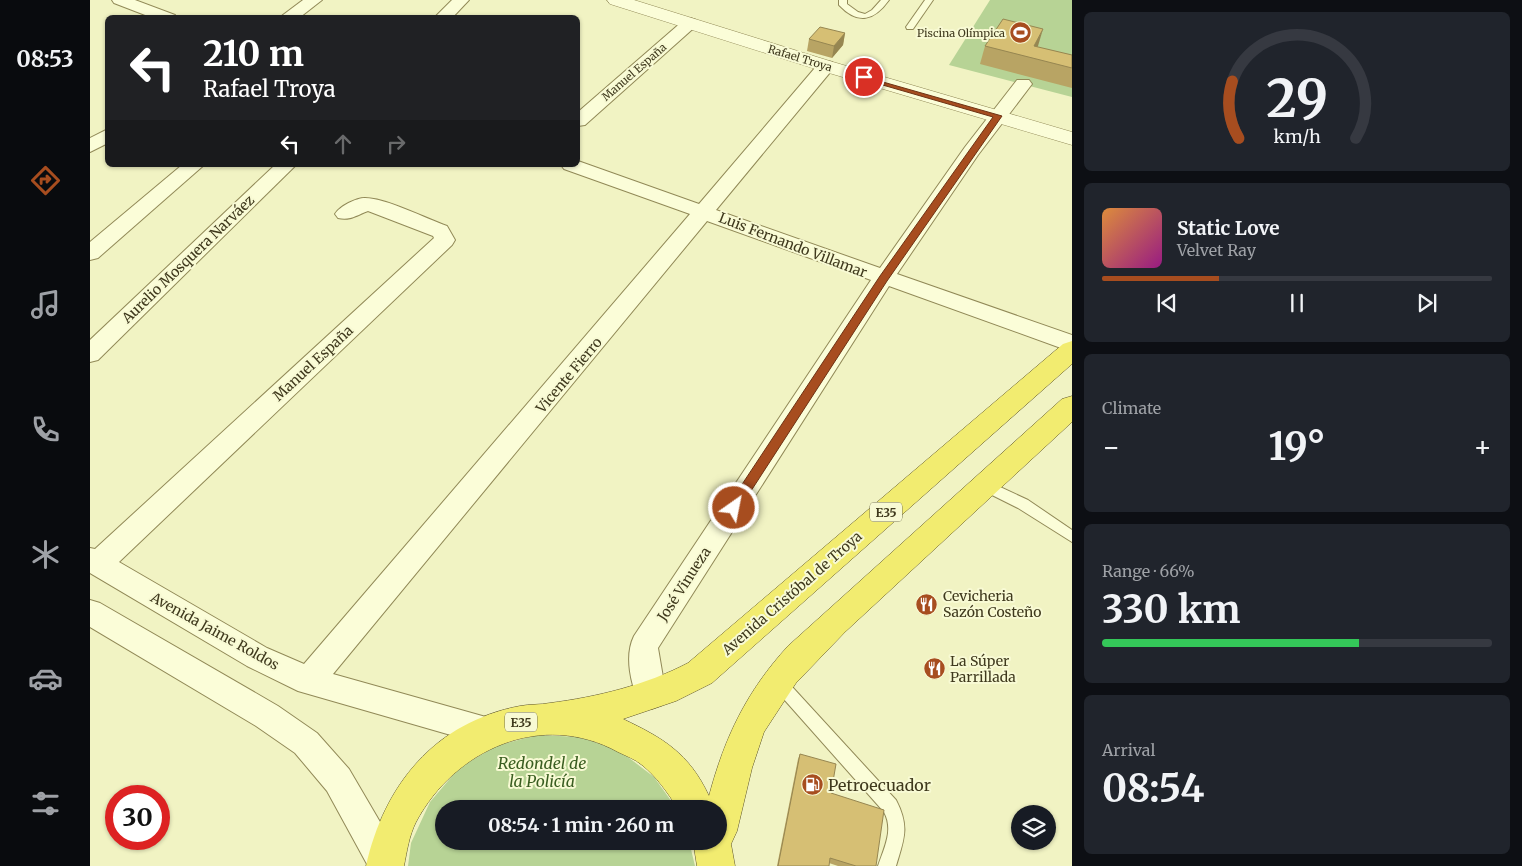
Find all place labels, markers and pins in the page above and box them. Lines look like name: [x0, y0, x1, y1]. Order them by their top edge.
sports icon: Piscina Olímpica: [1009, 21, 1033, 45]
place label: Piscina Olímpica: [917, 26, 1005, 40]
pin: [843, 56, 885, 98]
place label: Cevicheria Sazón Costeño: [943, 587, 1041, 621]
restaurant icon: Cevicheria Sazón Costeño: [915, 592, 939, 616]
place label: La Súper Parrillada: [950, 652, 1016, 686]
restaurant icon: La Súper Parrillada: [922, 657, 946, 681]
fuel station icon: Petroecuador: [800, 773, 824, 797]
place label: Petroecuador: [828, 775, 931, 795]

